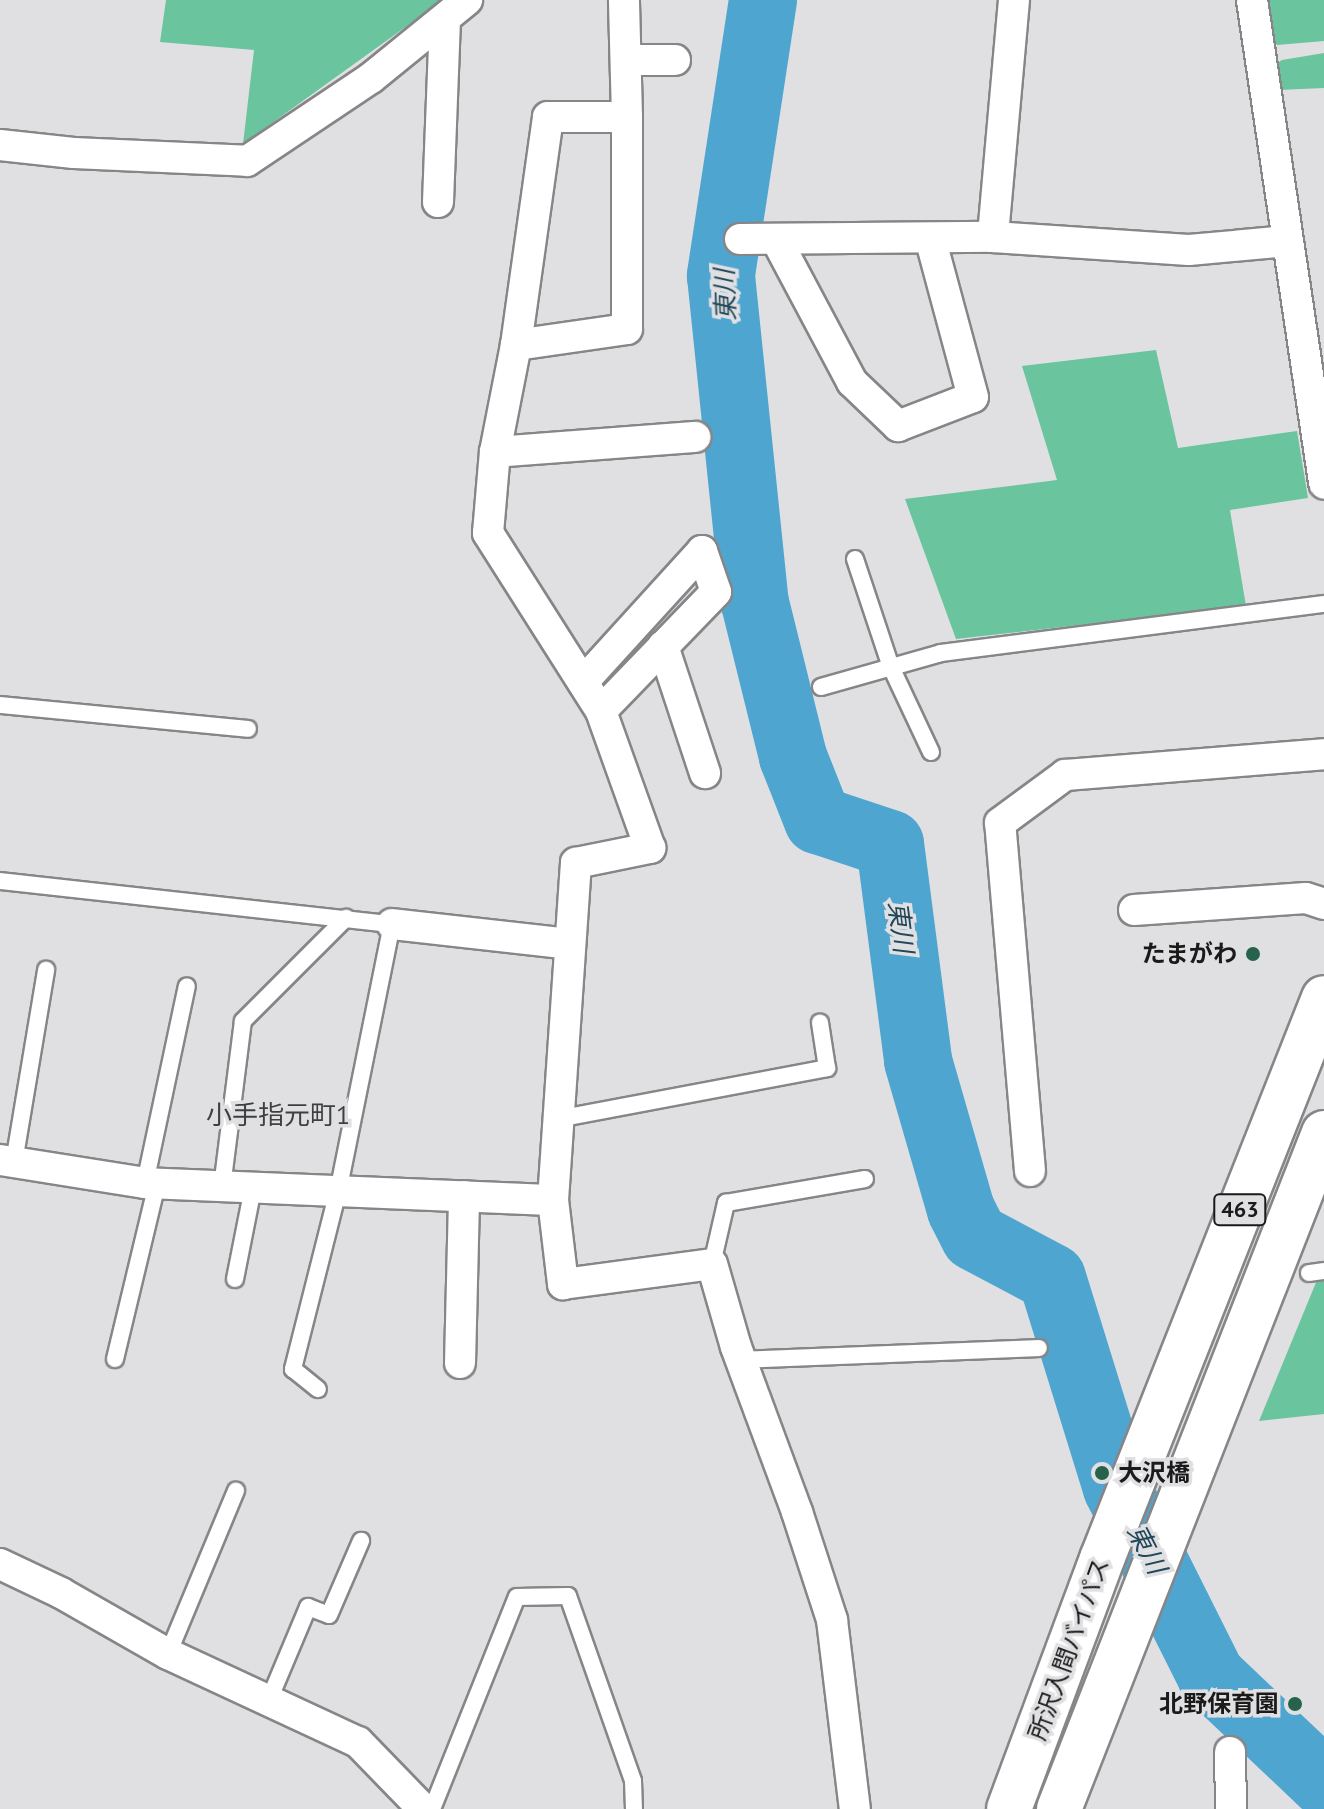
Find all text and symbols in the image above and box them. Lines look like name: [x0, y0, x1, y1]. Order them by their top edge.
water label: 東川: [709, 268, 741, 322]
water label: 東川: [882, 899, 920, 955]
place label: たまがわ: [1141, 940, 1237, 968]
marker: たまがわ: [1244, 945, 1262, 963]
district label: 小手指元町1: [206, 1099, 350, 1131]
road number: 463: [1212, 1192, 1268, 1228]
place label: 大沢橋: [1118, 1459, 1190, 1487]
marker: 大沢橋: [1093, 1464, 1111, 1482]
water label: 東川: [1121, 1519, 1173, 1579]
street label: 所沢入間バイパス: [1023, 1554, 1115, 1744]
place label: 北野保育園: [1159, 1690, 1279, 1718]
marker: 北野保育園: [1286, 1695, 1304, 1713]

